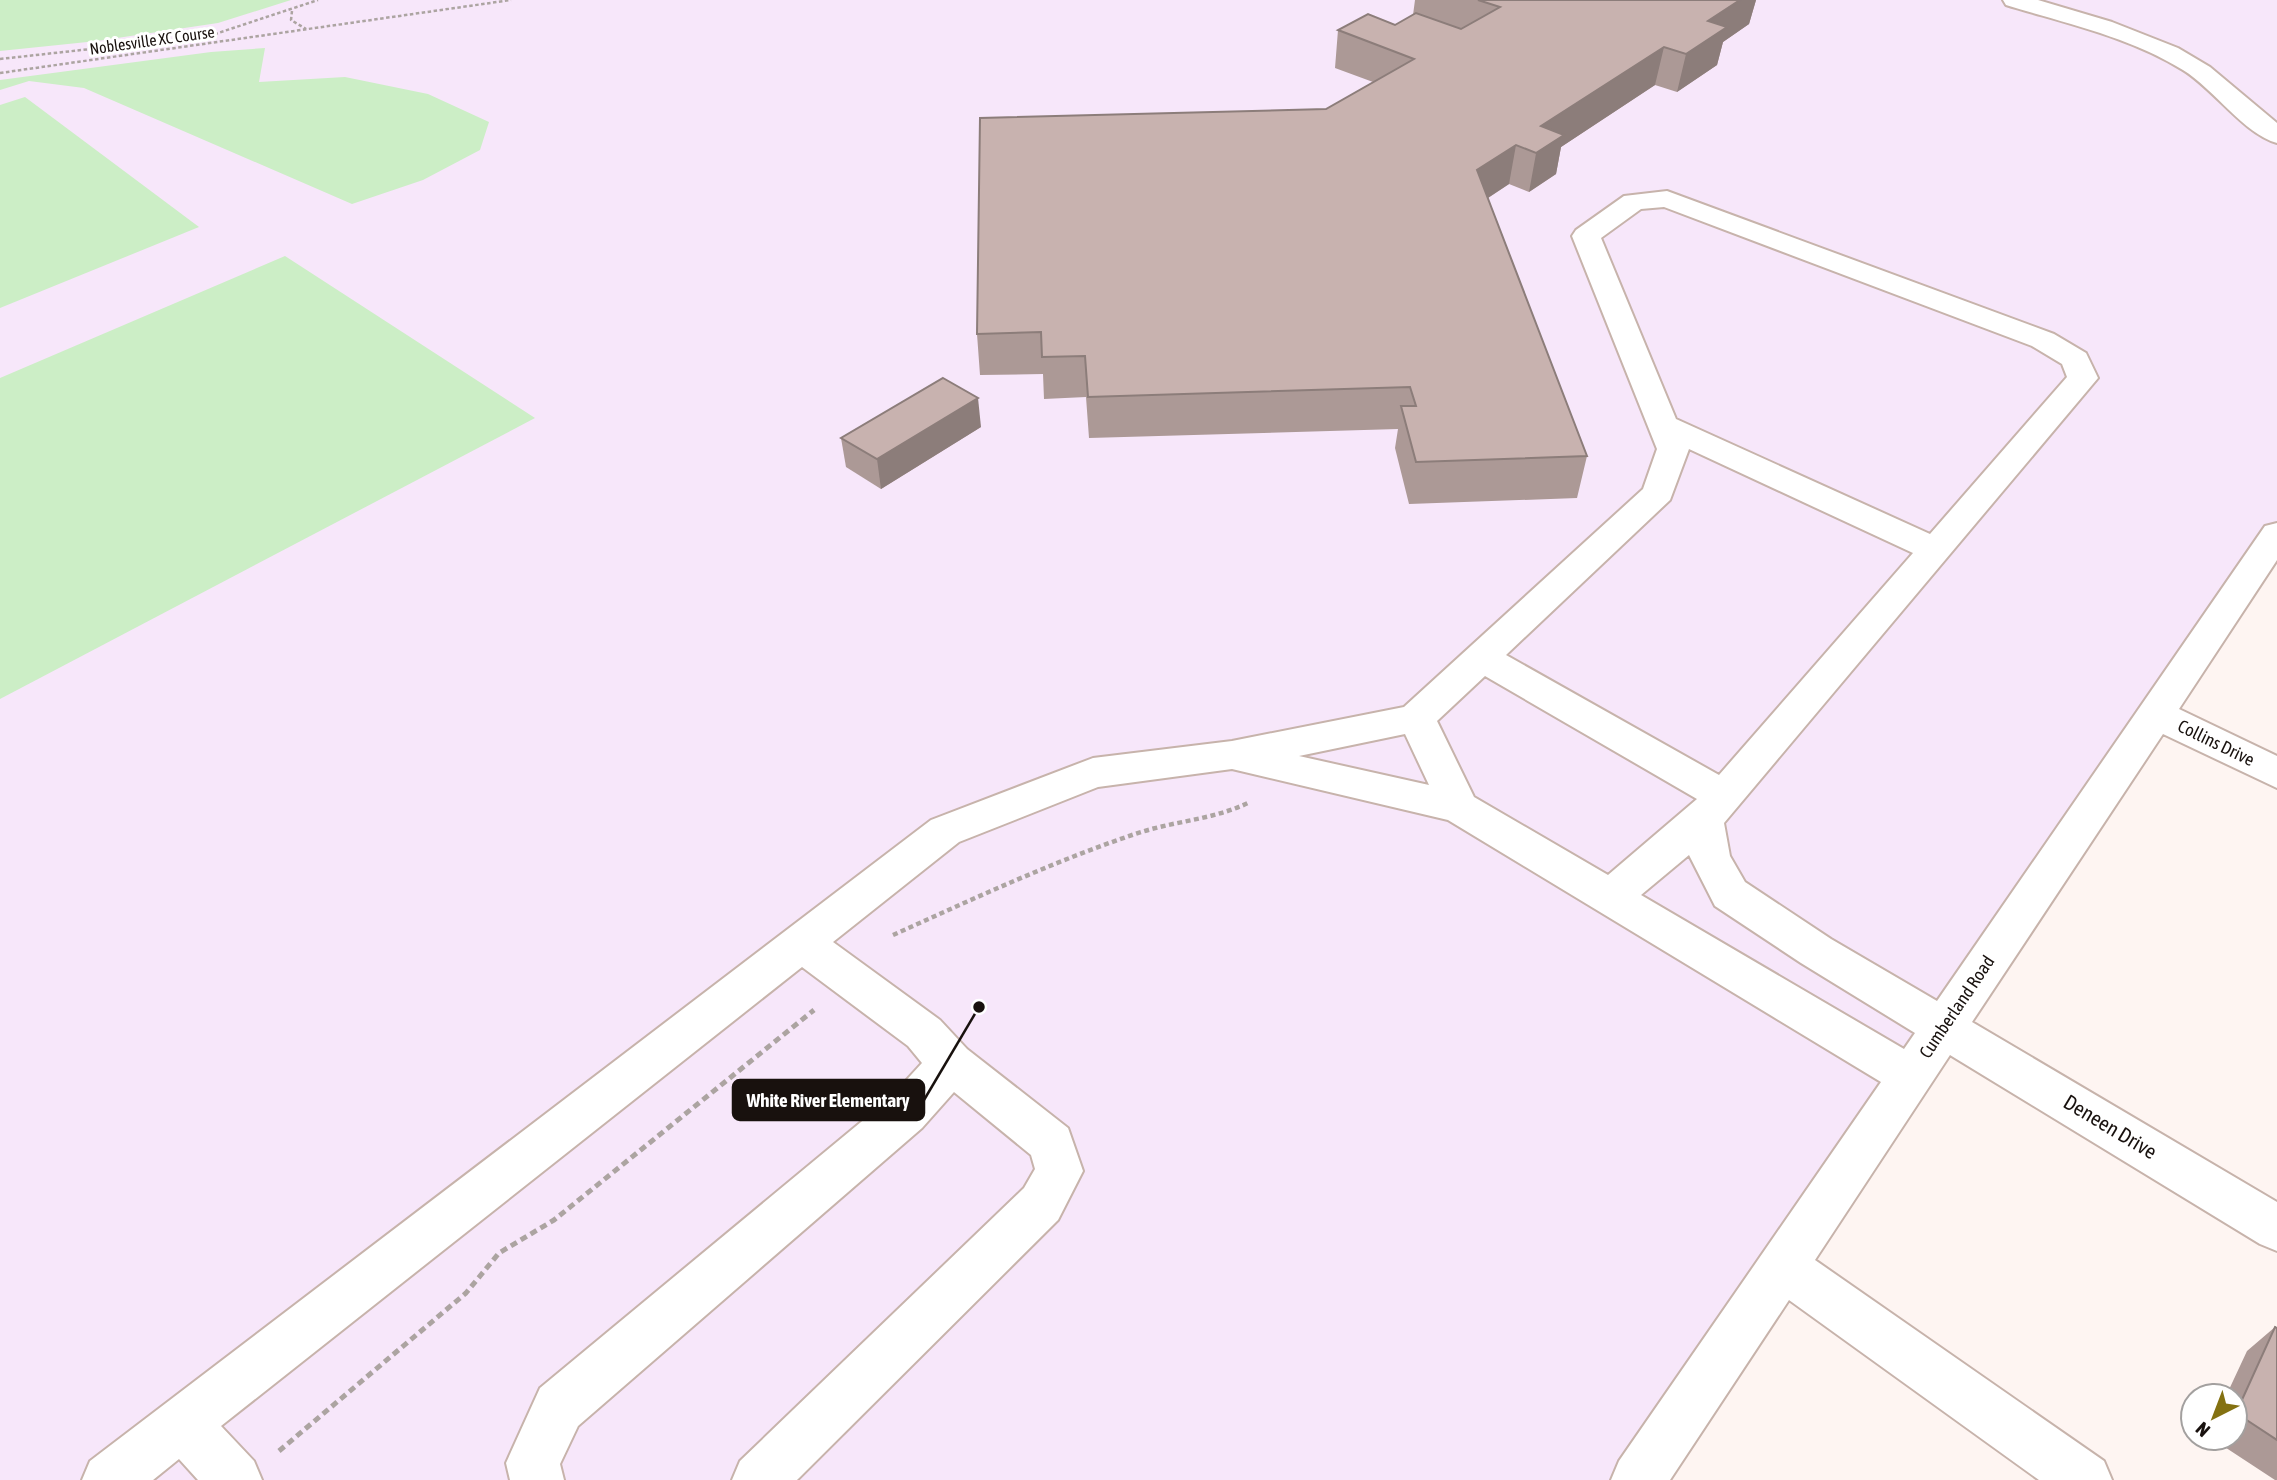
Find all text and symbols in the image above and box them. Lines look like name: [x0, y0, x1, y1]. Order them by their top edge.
street label: Noblesville XC Course: [88, 22, 216, 58]
street label: Collins Drive: [2174, 715, 2258, 770]
street label: Cumberland Road: [1915, 952, 1999, 1062]
callout: White River Elementary: [733, 1080, 924, 1120]
text: White River Elementary: [745, 1089, 910, 1111]
street label: Deneen Drive: [2060, 1089, 2161, 1163]
north arrow: [2179, 1382, 2249, 1452]
text: N: [2191, 1418, 2214, 1442]

